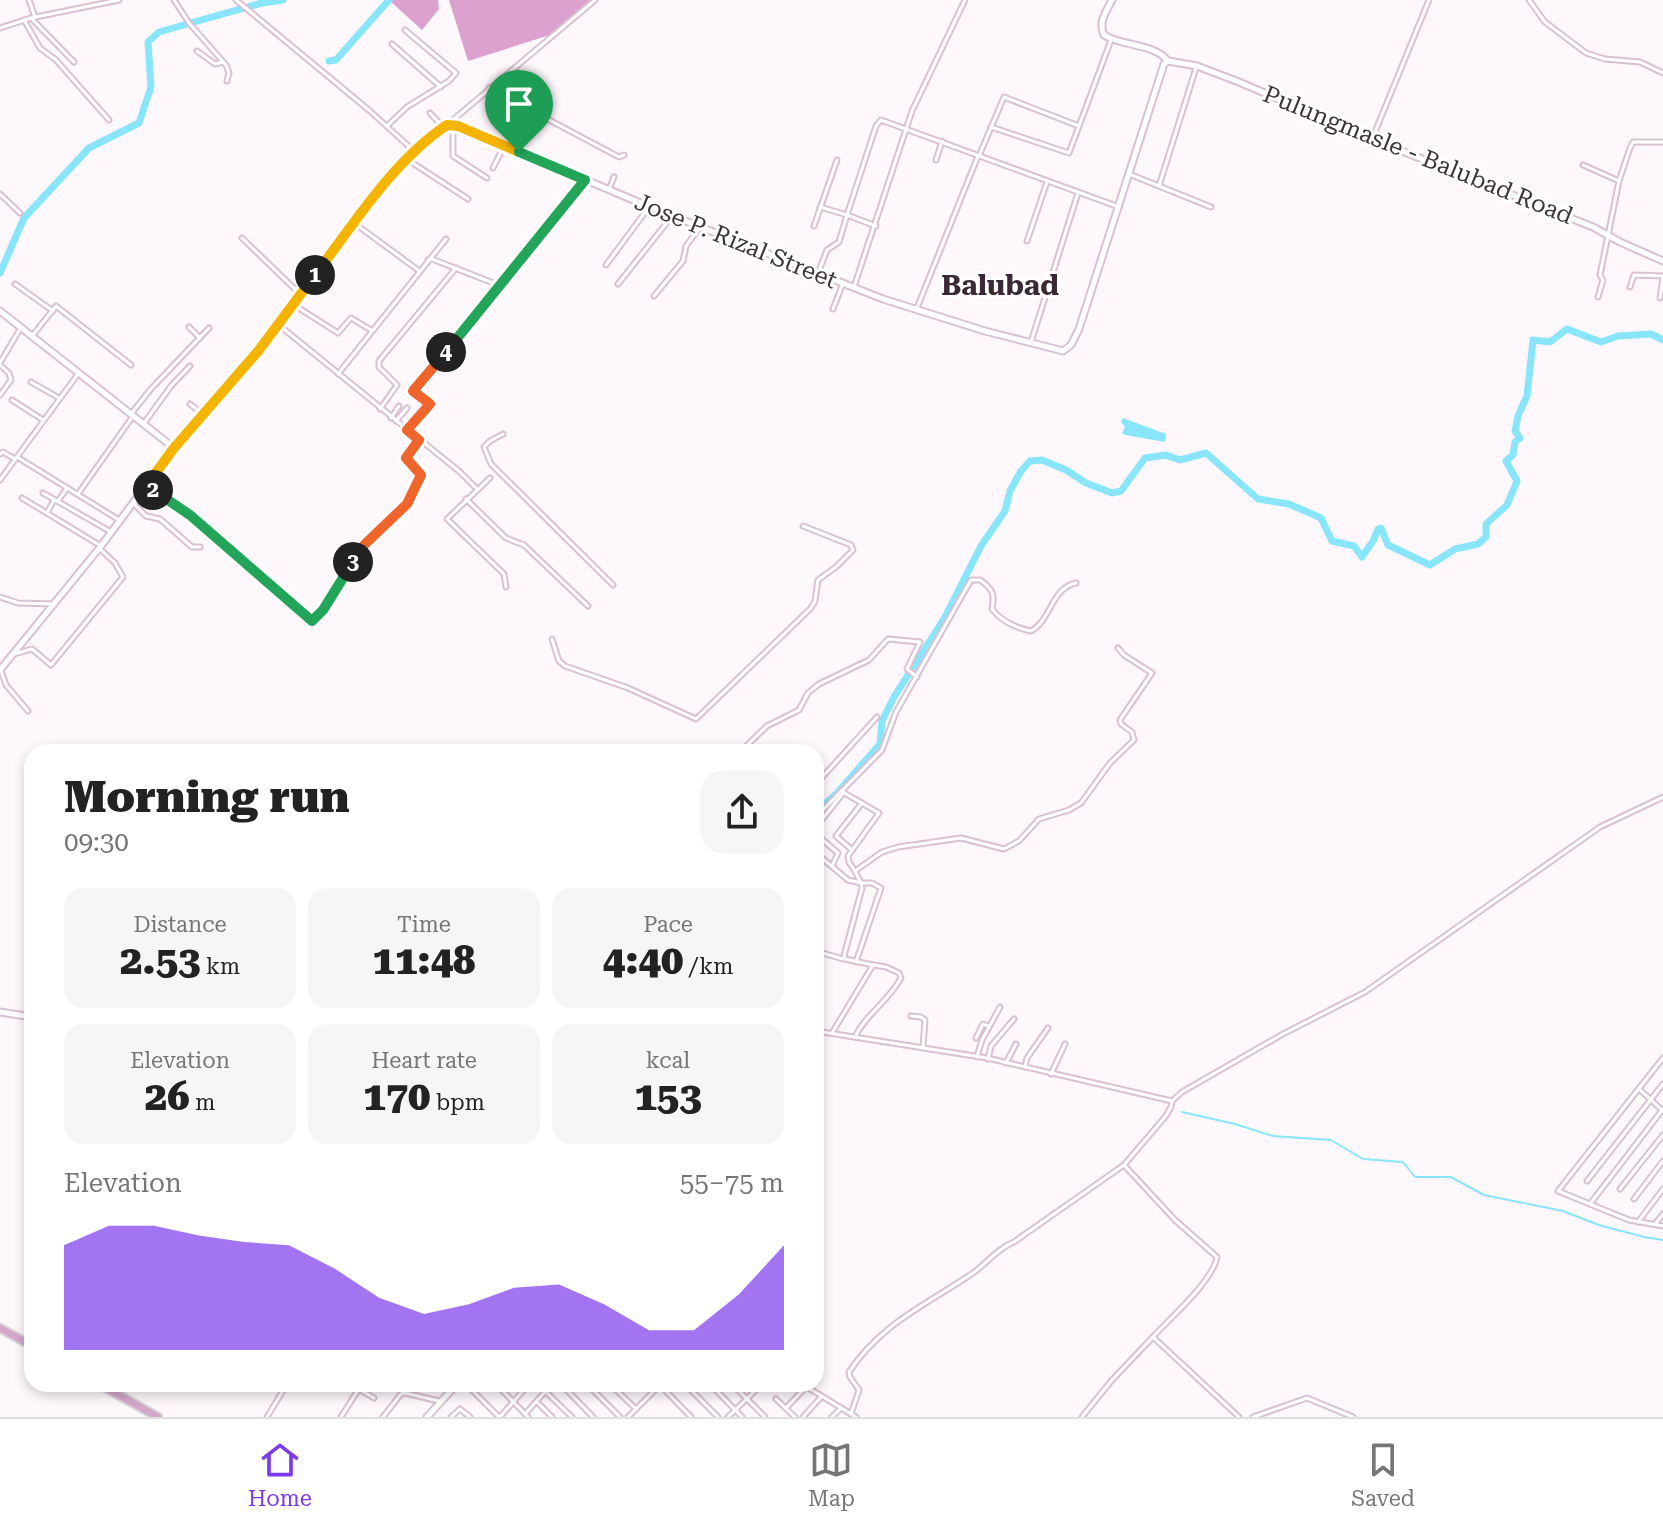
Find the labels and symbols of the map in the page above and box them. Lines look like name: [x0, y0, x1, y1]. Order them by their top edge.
pin: [485, 70, 553, 152]
street label: Pulungmasle - Balubad Road: [1259, 80, 1577, 230]
street label: Jose P. Rizal Street: [631, 188, 841, 294]
pin: 1: [295, 255, 335, 295]
district label: Balubad: [941, 269, 1059, 302]
pin: 4: [426, 332, 466, 372]
pin: 2: [133, 470, 173, 510]
pin: 3: [333, 542, 373, 582]

